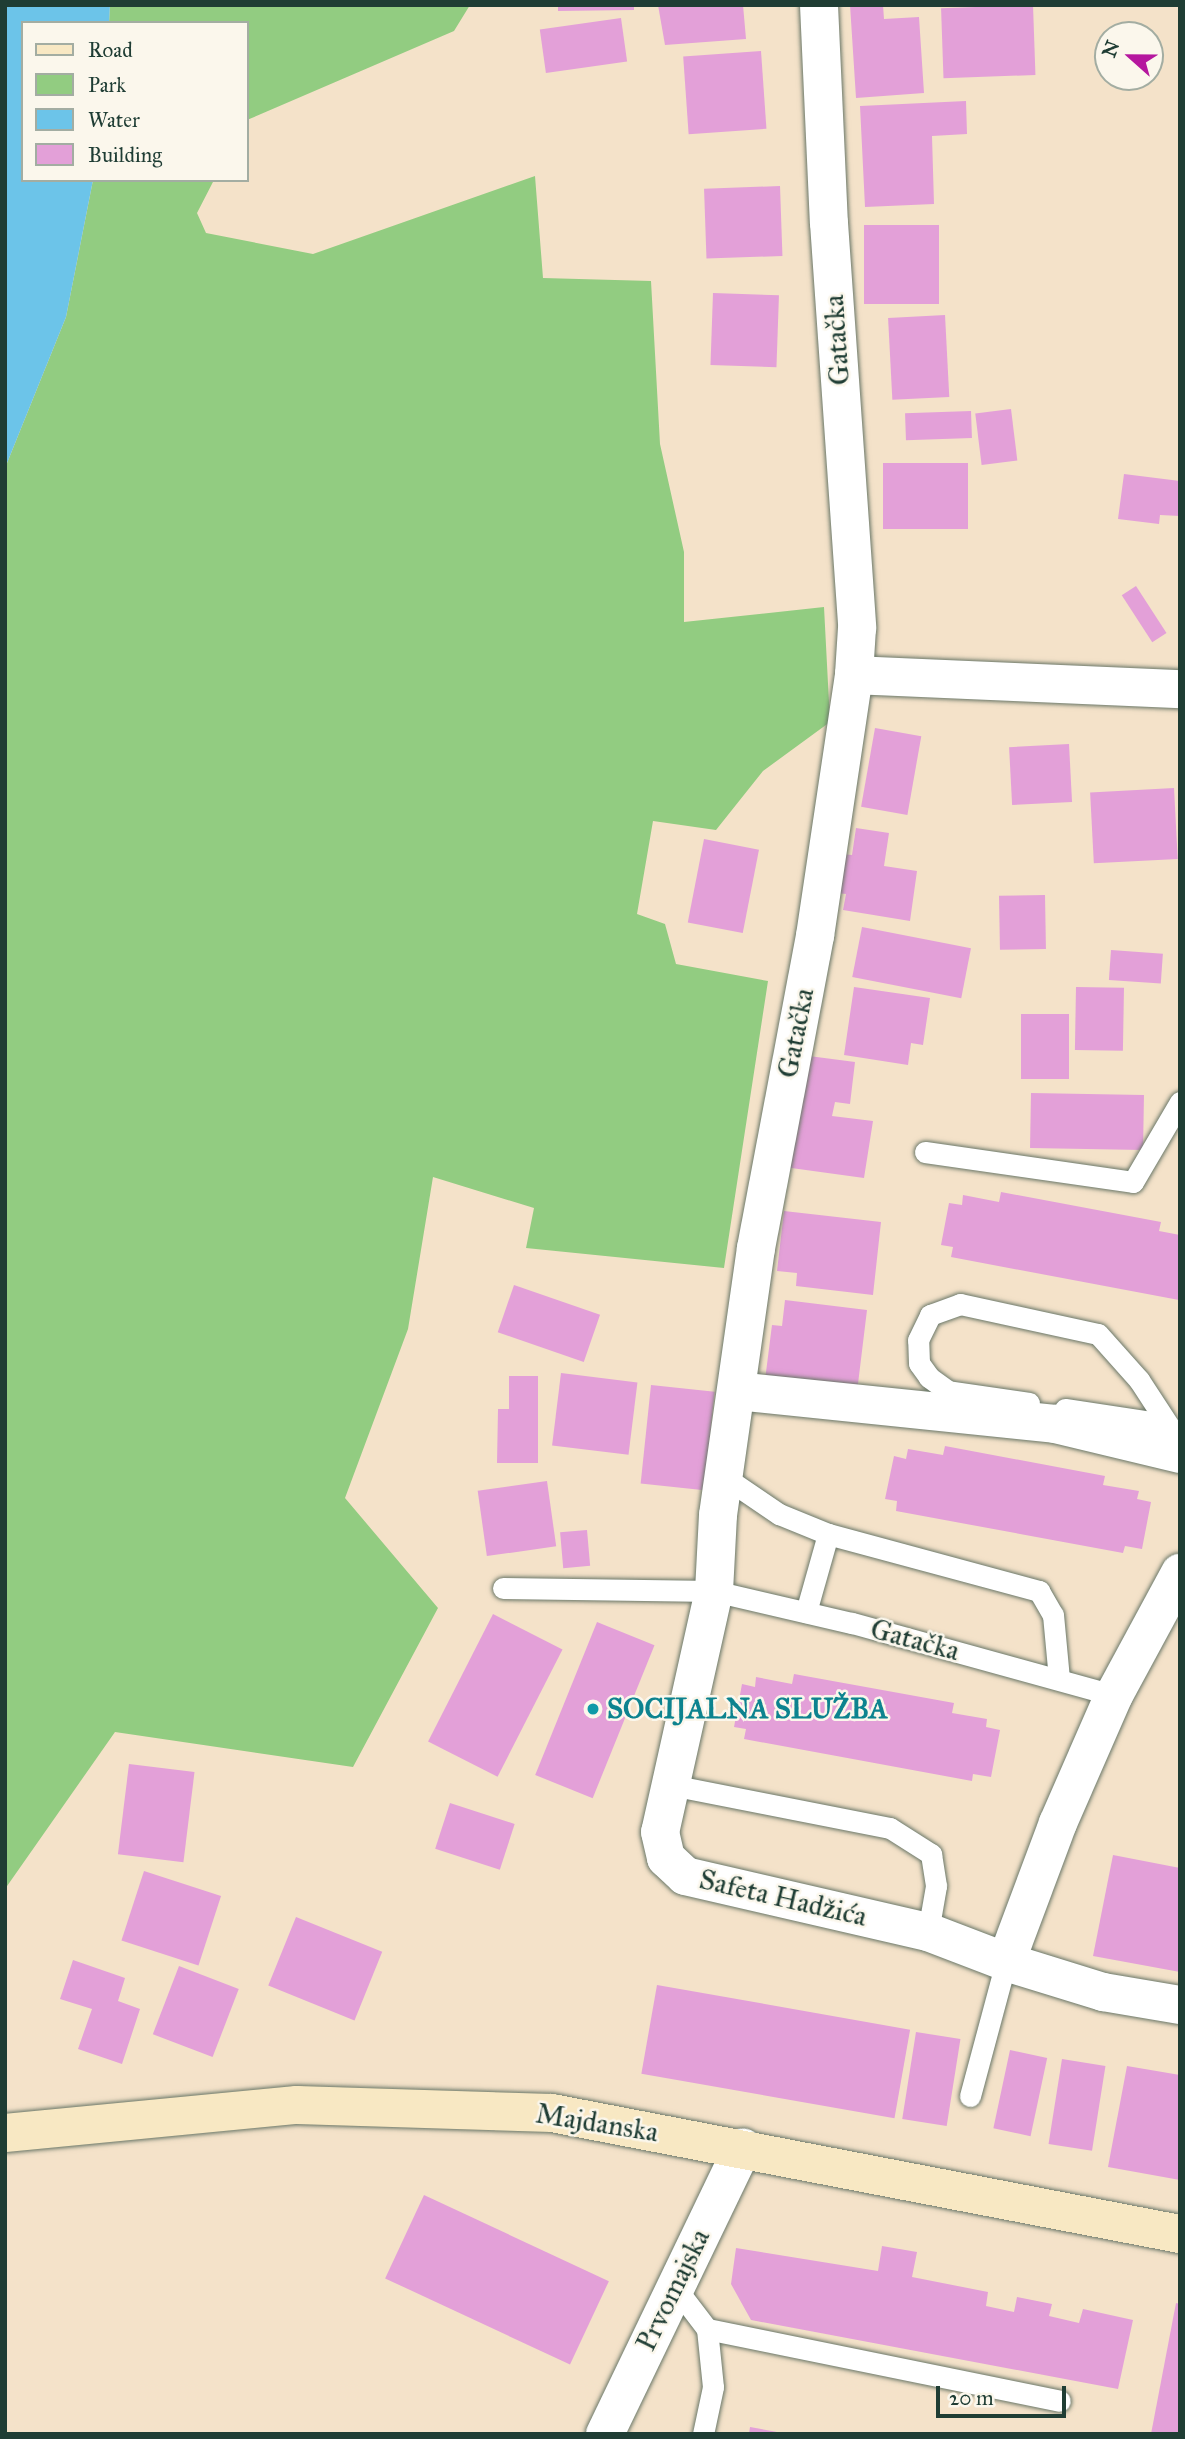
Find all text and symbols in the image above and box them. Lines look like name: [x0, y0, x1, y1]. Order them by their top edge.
legend: [21, 21, 248, 182]
north arrow: [1094, 21, 1164, 91]
text: Road: [88, 37, 133, 63]
text: N: [1097, 37, 1124, 61]
text: Park: [88, 72, 126, 98]
text: Water: [88, 107, 140, 133]
text: Building: [88, 142, 162, 168]
street label: Gatačka: [817, 294, 857, 386]
street label: Gatačka: [771, 985, 821, 1081]
street label: Gatačka: [867, 1612, 963, 1668]
place label: SOCIJALNA SLUŽBA: [607, 1692, 888, 1726]
marker: SOCIJALNA SLUŽBA: [585, 1701, 601, 1717]
street label: Safeta Hadžića: [696, 1862, 870, 1934]
street label: Majdanska: [533, 2097, 661, 2149]
street label: Prvomajska: [629, 2224, 717, 2356]
scale bar: [940, 2372, 1070, 2416]
text: 20 m: [949, 2385, 994, 2411]

